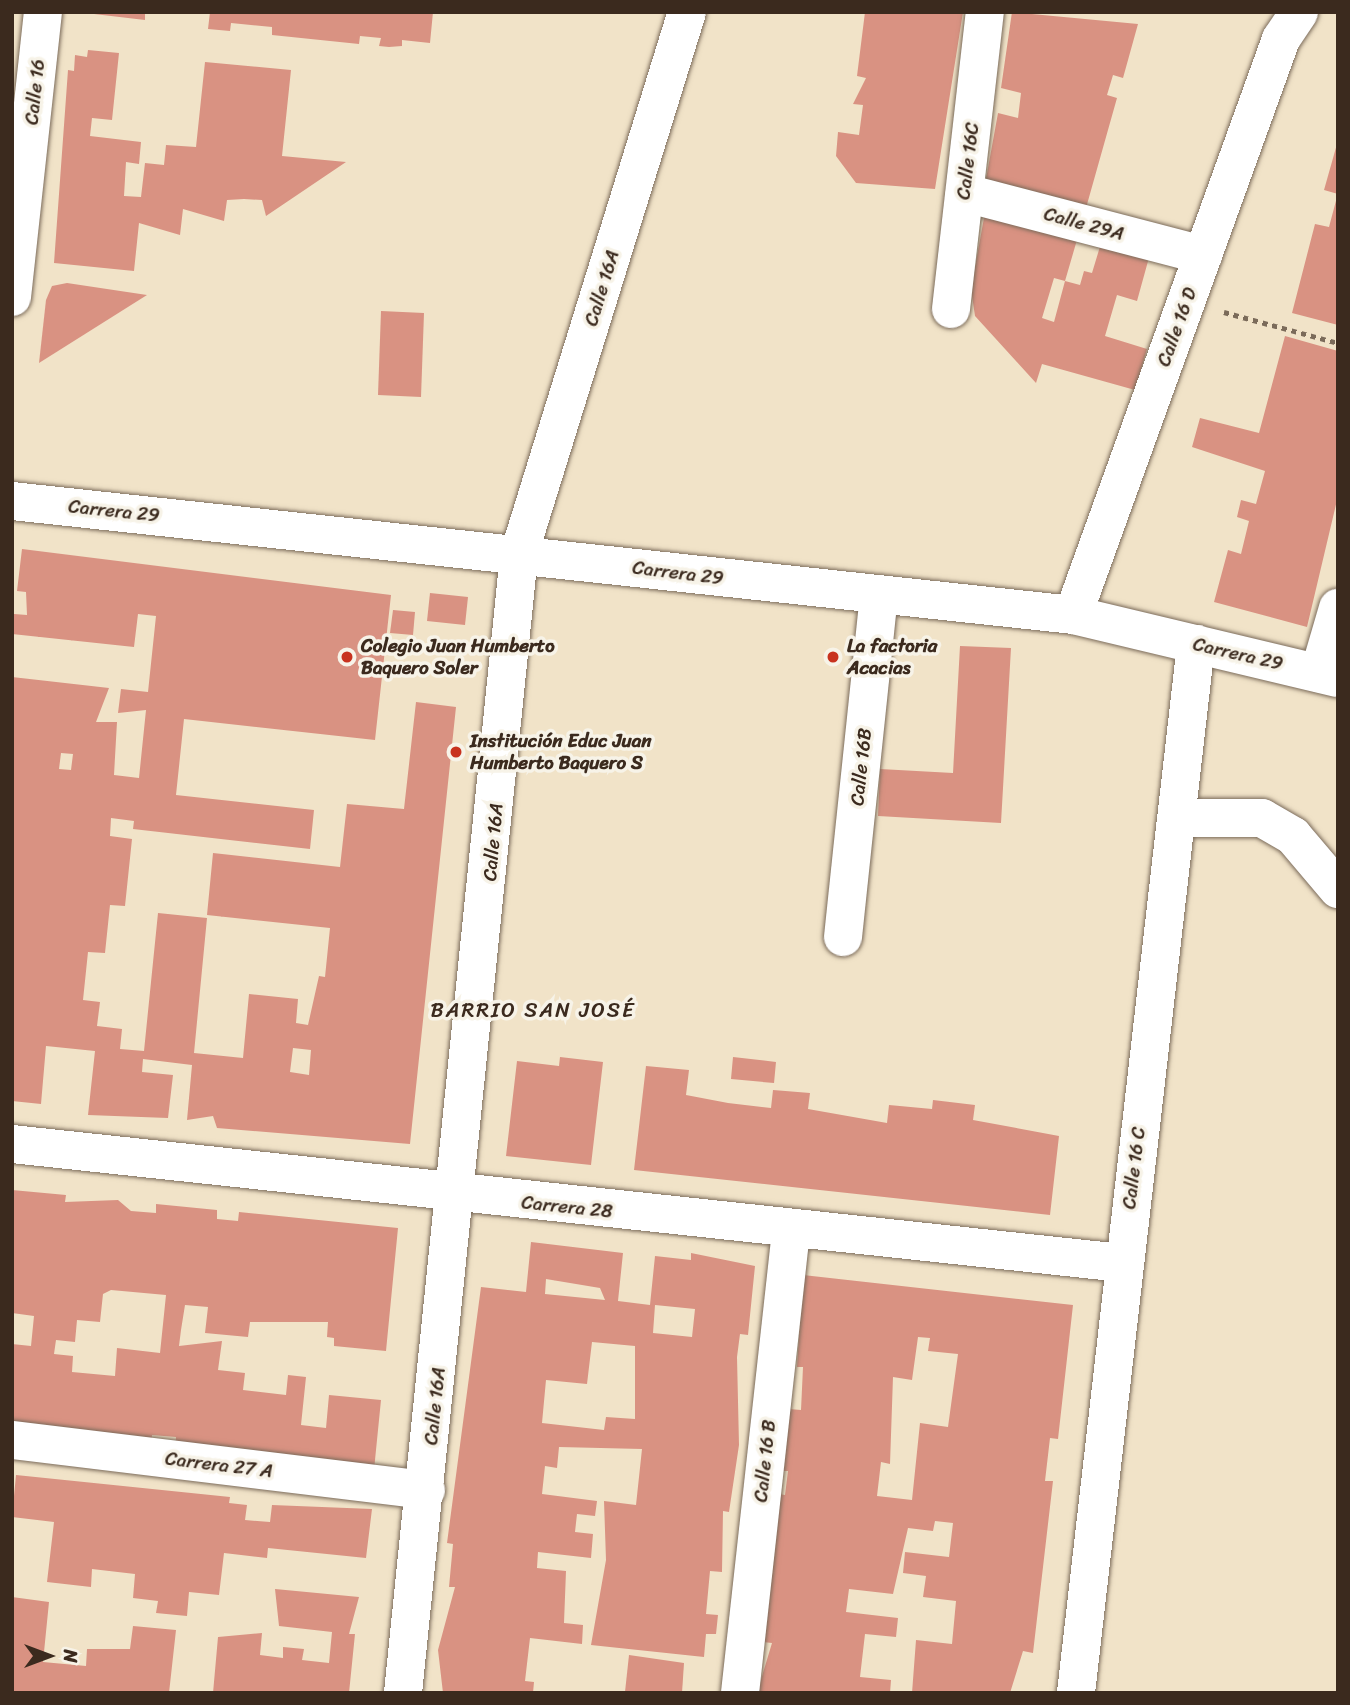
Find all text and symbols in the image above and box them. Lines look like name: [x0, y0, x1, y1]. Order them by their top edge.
street label: Calle 16: [20, 58, 50, 126]
street label: Calle 16C: [952, 121, 984, 201]
street label: Calle 29A: [1041, 202, 1127, 246]
street label: Calle 16A: [580, 247, 624, 329]
street label: Calle 16 D: [1152, 284, 1202, 370]
street label: Carrera 29: [67, 495, 161, 527]
street label: Carrera 29: [631, 556, 725, 590]
street label: Carrera 29: [1191, 633, 1285, 675]
place label: Colegio Juan Humberto Baquero Soler: [361, 635, 555, 679]
place label: La factoria Acacias: [847, 635, 938, 679]
marker: Colegio Juan Humberto Baquero Soler: [339, 649, 355, 665]
marker: La factoria Acacias: [825, 649, 841, 665]
street label: Calle 16B: [846, 727, 876, 807]
place label: Institución Educ Juan Humberto Baquero S: [470, 730, 652, 774]
marker: Institución Educ Juan Humberto Baquero S: [448, 744, 464, 760]
street label: Calle 16A: [478, 802, 508, 882]
district label: BARRIO SAN JOSÉ: [433, 997, 633, 1023]
street label: Calle 16 C: [1118, 1126, 1150, 1210]
street label: Carrera 28: [520, 1191, 614, 1223]
street label: Calle 16A: [420, 1366, 450, 1446]
street label: Calle 16 B: [749, 1419, 781, 1503]
street label: Carrera 27 A: [164, 1447, 274, 1483]
north arrow: [14, 1621, 84, 1691]
text: N: [54, 1649, 87, 1663]

